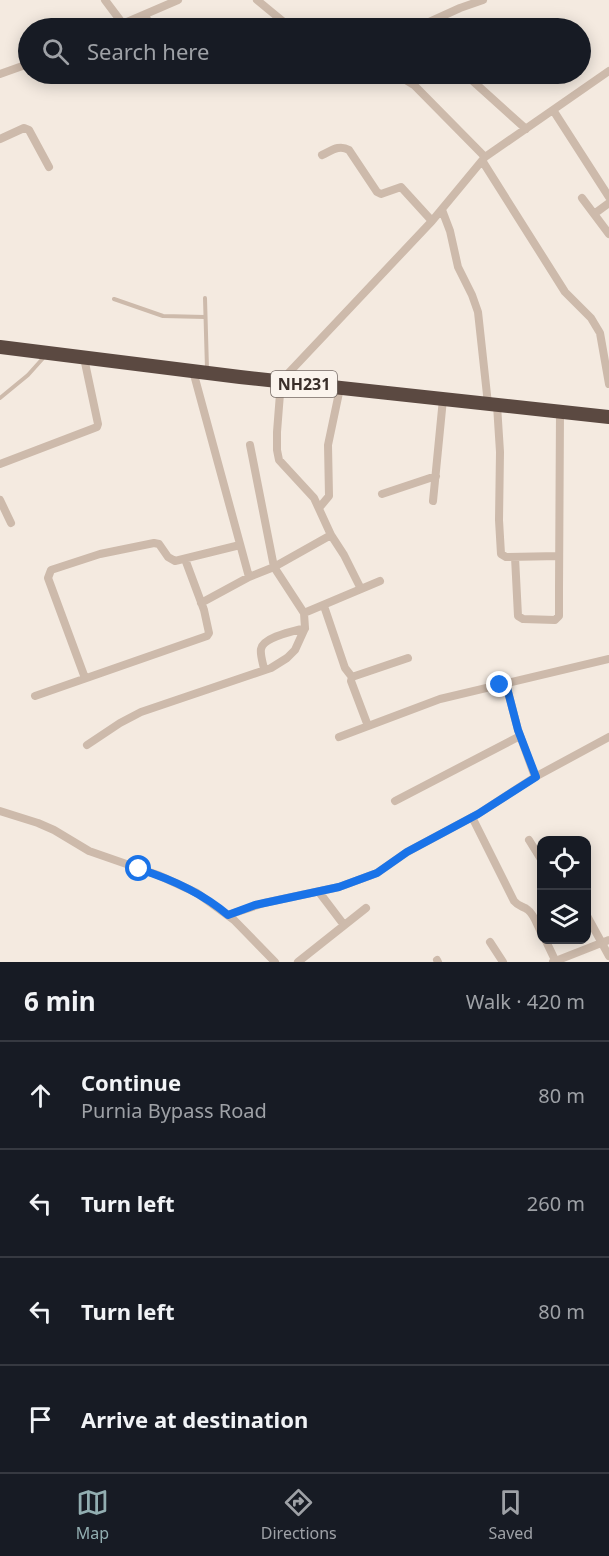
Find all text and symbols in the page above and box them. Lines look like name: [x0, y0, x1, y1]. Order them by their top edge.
search box: [18, 18, 591, 84]
icon: search: [39, 35, 72, 68]
text: Search here: [87, 36, 209, 66]
road number: NH231: [271, 371, 337, 397]
route end: [486, 671, 512, 697]
map controls: [537, 836, 591, 944]
button: locate: [537, 836, 591, 890]
route start: [125, 855, 151, 881]
button: layers: [537, 890, 591, 944]
text: 6 min: [24, 983, 96, 1019]
text: Walk · 420 m: [466, 988, 585, 1015]
text: Continue: [81, 1067, 181, 1097]
icon: ahead: [24, 1079, 57, 1112]
text: 80 m: [538, 1082, 585, 1109]
text: Purnia Bypass Road: [81, 1097, 267, 1124]
icon: left: [24, 1187, 57, 1220]
text: Turn left: [81, 1188, 175, 1218]
text: 260 m: [527, 1190, 585, 1217]
icon: left: [24, 1295, 57, 1328]
text: Turn left: [81, 1296, 175, 1326]
text: 80 m: [538, 1298, 585, 1325]
icon: arrive: [24, 1403, 57, 1436]
text: Arrive at destination: [81, 1404, 308, 1434]
tab: Map: [76, 1486, 109, 1544]
tab: Directions: [261, 1486, 337, 1544]
tab: Saved: [488, 1486, 533, 1544]

